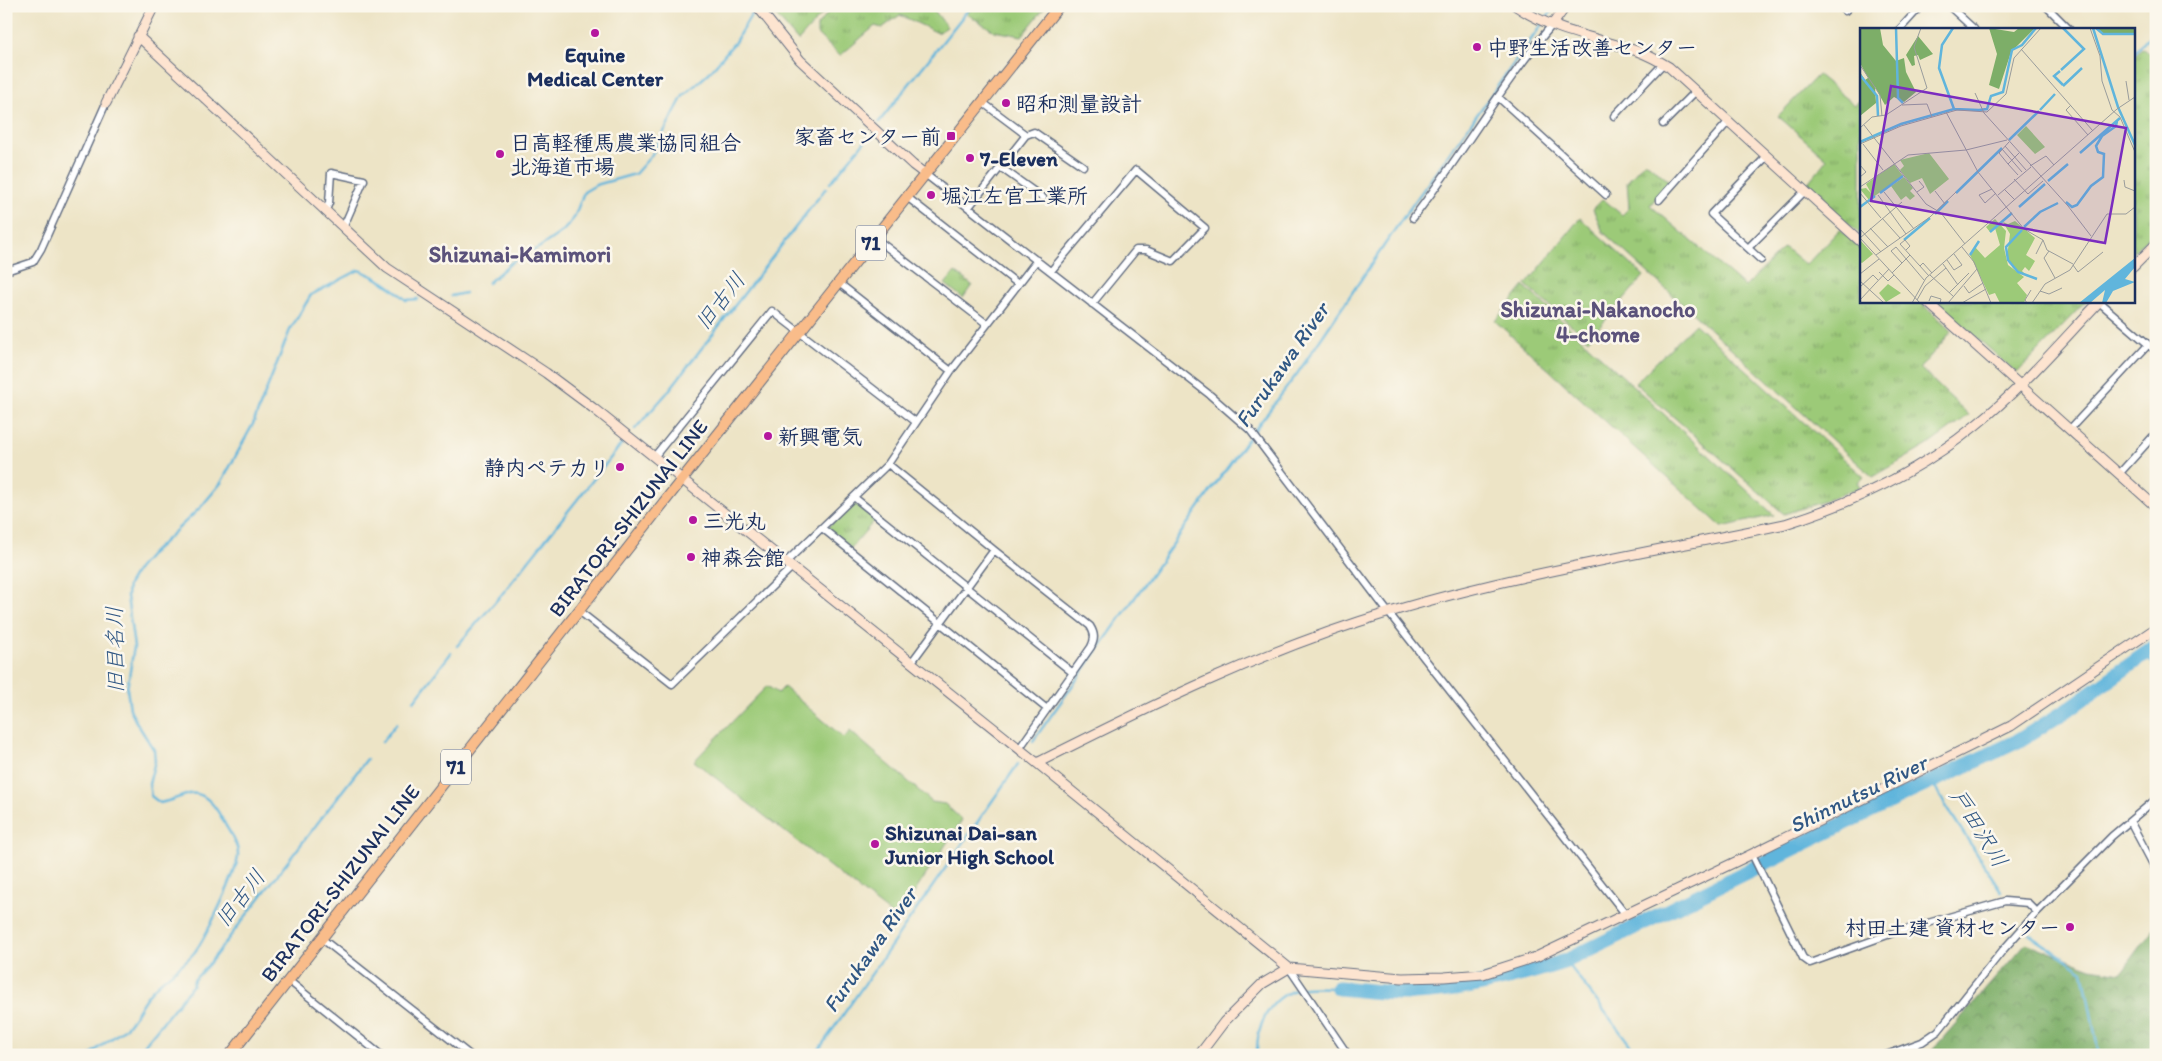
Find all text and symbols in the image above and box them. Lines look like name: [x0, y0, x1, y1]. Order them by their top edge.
marker: Equine Medical Center: [589, 27, 601, 39]
inset map: [1860, 28, 2134, 302]
place label: 中野生活改善センター: [1487, 35, 1697, 60]
marker: 中野生活改善センター: [1471, 41, 1483, 53]
place label: Equine Medical Center: [527, 42, 664, 91]
place label: 昭和測量設計: [1016, 91, 1142, 116]
marker: 昭和測量設計: [1000, 97, 1012, 109]
place label: 家畜センター前: [794, 124, 941, 149]
place label: 日高軽種馬農業協同組合 北海道市場: [510, 130, 741, 179]
marker: 家畜センター前: [945, 130, 957, 142]
place label: 7-Eleven: [979, 146, 1058, 171]
marker: 日高軽種馬農業協同組合 北海道市場: [494, 148, 506, 160]
marker: 7-Eleven: [964, 152, 976, 164]
place label: 堀江左官工業所: [941, 183, 1088, 208]
marker: 堀江左官工業所: [925, 189, 937, 201]
road number: 71: [856, 226, 886, 260]
district label: Shizunai-Kamimori: [429, 241, 611, 268]
water label: 旧古川: [689, 267, 751, 335]
water label: Furukawa River: [1229, 295, 1336, 433]
district label: Shizunai-Nakanocho 4-chome: [1501, 296, 1696, 348]
street label: BIRATORI-SHIZUNAI LINE: [543, 414, 713, 622]
place label: 新興電気: [778, 424, 862, 449]
marker: 新興電気: [762, 430, 774, 442]
place label: 静内ぺテカリ: [484, 455, 610, 480]
marker: 静内ぺテカリ: [614, 461, 626, 473]
place label: 三光丸: [703, 508, 766, 533]
marker: 三光丸: [687, 514, 699, 526]
place label: 神森会館: [701, 545, 785, 570]
marker: 神森会館: [685, 551, 697, 563]
water label: 旧目名川: [101, 606, 129, 694]
water label: Shinnutsu River: [1785, 748, 1933, 839]
road number: 71: [441, 750, 471, 784]
street label: BIRATORI-SHIZUNAI LINE: [255, 779, 425, 987]
water label: 戸田沢川: [1944, 784, 2014, 872]
place label: Shizunai Dai-san Junior High School: [884, 820, 1055, 870]
marker: Shizunai Dai-san Junior High School: [869, 838, 881, 850]
water label: 旧古川: [209, 864, 271, 932]
water label: Furukawa River: [817, 880, 924, 1018]
place label: 村田土建 資材センター: [1845, 915, 2060, 940]
marker: 村田土建 資材センター: [2064, 921, 2076, 933]

